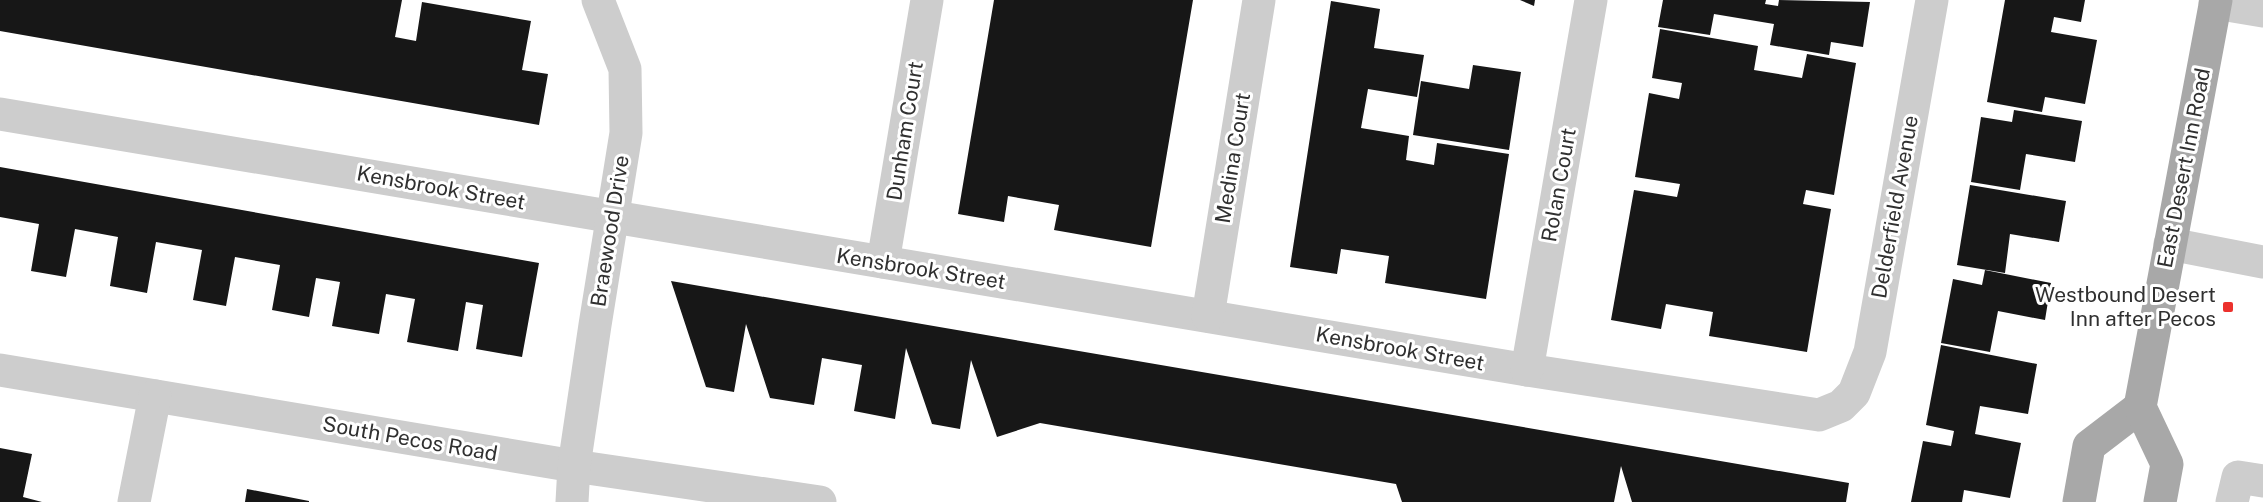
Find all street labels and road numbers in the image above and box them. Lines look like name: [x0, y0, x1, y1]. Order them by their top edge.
street label: Dunham Court: [881, 60, 928, 202]
street label: East Desert Inn Road: [2152, 66, 2215, 270]
street label: Medina Court: [1210, 91, 1255, 225]
street label: Delderfield Avenue: [1866, 113, 1923, 300]
street label: Rolan Court: [1536, 126, 1581, 244]
street label: Braewood Drive: [585, 153, 634, 308]
street label: Kensbrook Street: [355, 160, 527, 215]
street label: Kensbrook Street: [835, 243, 1007, 294]
street label: Kensbrook Street: [1314, 321, 1486, 376]
street label: South Pecos Road: [321, 411, 499, 466]

